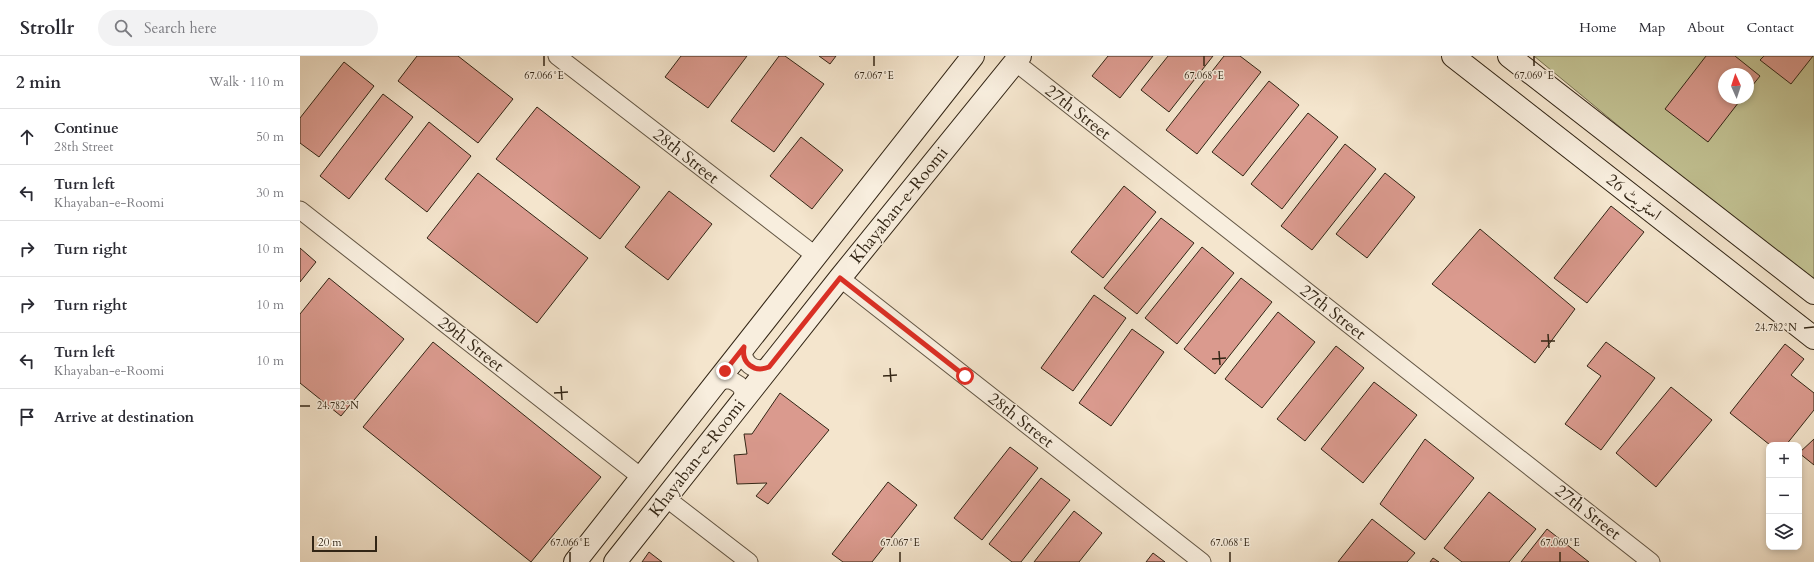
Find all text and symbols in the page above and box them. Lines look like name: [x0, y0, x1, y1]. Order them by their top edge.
search box: [98, 10, 378, 46]
text: Strollr: [20, 15, 74, 41]
icon: search: [112, 17, 134, 39]
text: Search here: [144, 18, 217, 38]
text: Home: [1579, 18, 1617, 37]
text: Map: [1639, 18, 1665, 37]
text: About: [1687, 18, 1724, 37]
text: Contact: [1746, 18, 1794, 37]
north arrow: [1718, 68, 1754, 104]
text: 67.066°E: [524, 69, 564, 83]
text: 67.067°E: [854, 69, 894, 83]
text: 67.068°E: [1184, 69, 1224, 83]
text: 67.069°E: [1514, 69, 1554, 83]
text: 2 min: [16, 71, 61, 94]
text: Walk · 110 m: [209, 73, 284, 91]
street label: 27th Street: [1040, 79, 1116, 145]
text: Continue: [54, 118, 119, 138]
street label: 28th Street: [648, 123, 724, 189]
icon: ahead: [16, 126, 38, 148]
text: 50 m: [256, 128, 284, 146]
text: 28th Street: [54, 138, 113, 156]
street label: Khayaban-e-Roomi: [845, 142, 953, 268]
street label: اسٹریٹ 26: [1602, 168, 1667, 226]
text: Turn left: [54, 174, 115, 194]
icon: left: [16, 182, 38, 204]
text: 30 m: [256, 184, 284, 202]
text: Khayaban-e-Roomi: [54, 194, 164, 212]
icon: right: [16, 238, 38, 260]
text: Turn right: [54, 239, 127, 259]
text: 10 m: [256, 240, 284, 258]
street label: 27th Street: [1295, 279, 1371, 345]
icon: right: [16, 294, 38, 316]
text: Turn right: [54, 295, 127, 315]
text: 10 m: [256, 296, 284, 314]
street label: 29th Street: [433, 311, 509, 377]
text: 24.782°N: [1755, 321, 1797, 335]
text: Turn left: [54, 342, 115, 362]
icon: left: [16, 350, 38, 372]
text: 10 m: [256, 352, 284, 370]
text: Khayaban-e-Roomi: [54, 362, 164, 380]
route end: [716, 362, 734, 380]
route start: [956, 367, 974, 385]
street label: 28th Street: [983, 387, 1059, 453]
street label: Khayaban-e-Roomi: [644, 394, 751, 522]
text: 24.782°N: [317, 399, 359, 413]
icon: arrive: [16, 406, 38, 428]
text: Arrive at destination: [54, 407, 194, 427]
map controls: [1766, 442, 1802, 550]
button: +: [1766, 442, 1802, 478]
button: −: [1766, 478, 1802, 514]
street label: 27th Street: [1550, 479, 1626, 545]
button: layers: [1766, 514, 1802, 550]
scale bar: [312, 534, 377, 553]
text: 20 m: [318, 535, 342, 550]
text: 67.066°E: [550, 536, 590, 550]
text: 67.067°E: [880, 536, 920, 550]
text: 67.068°E: [1210, 536, 1250, 550]
text: 67.069°E: [1540, 536, 1580, 550]

